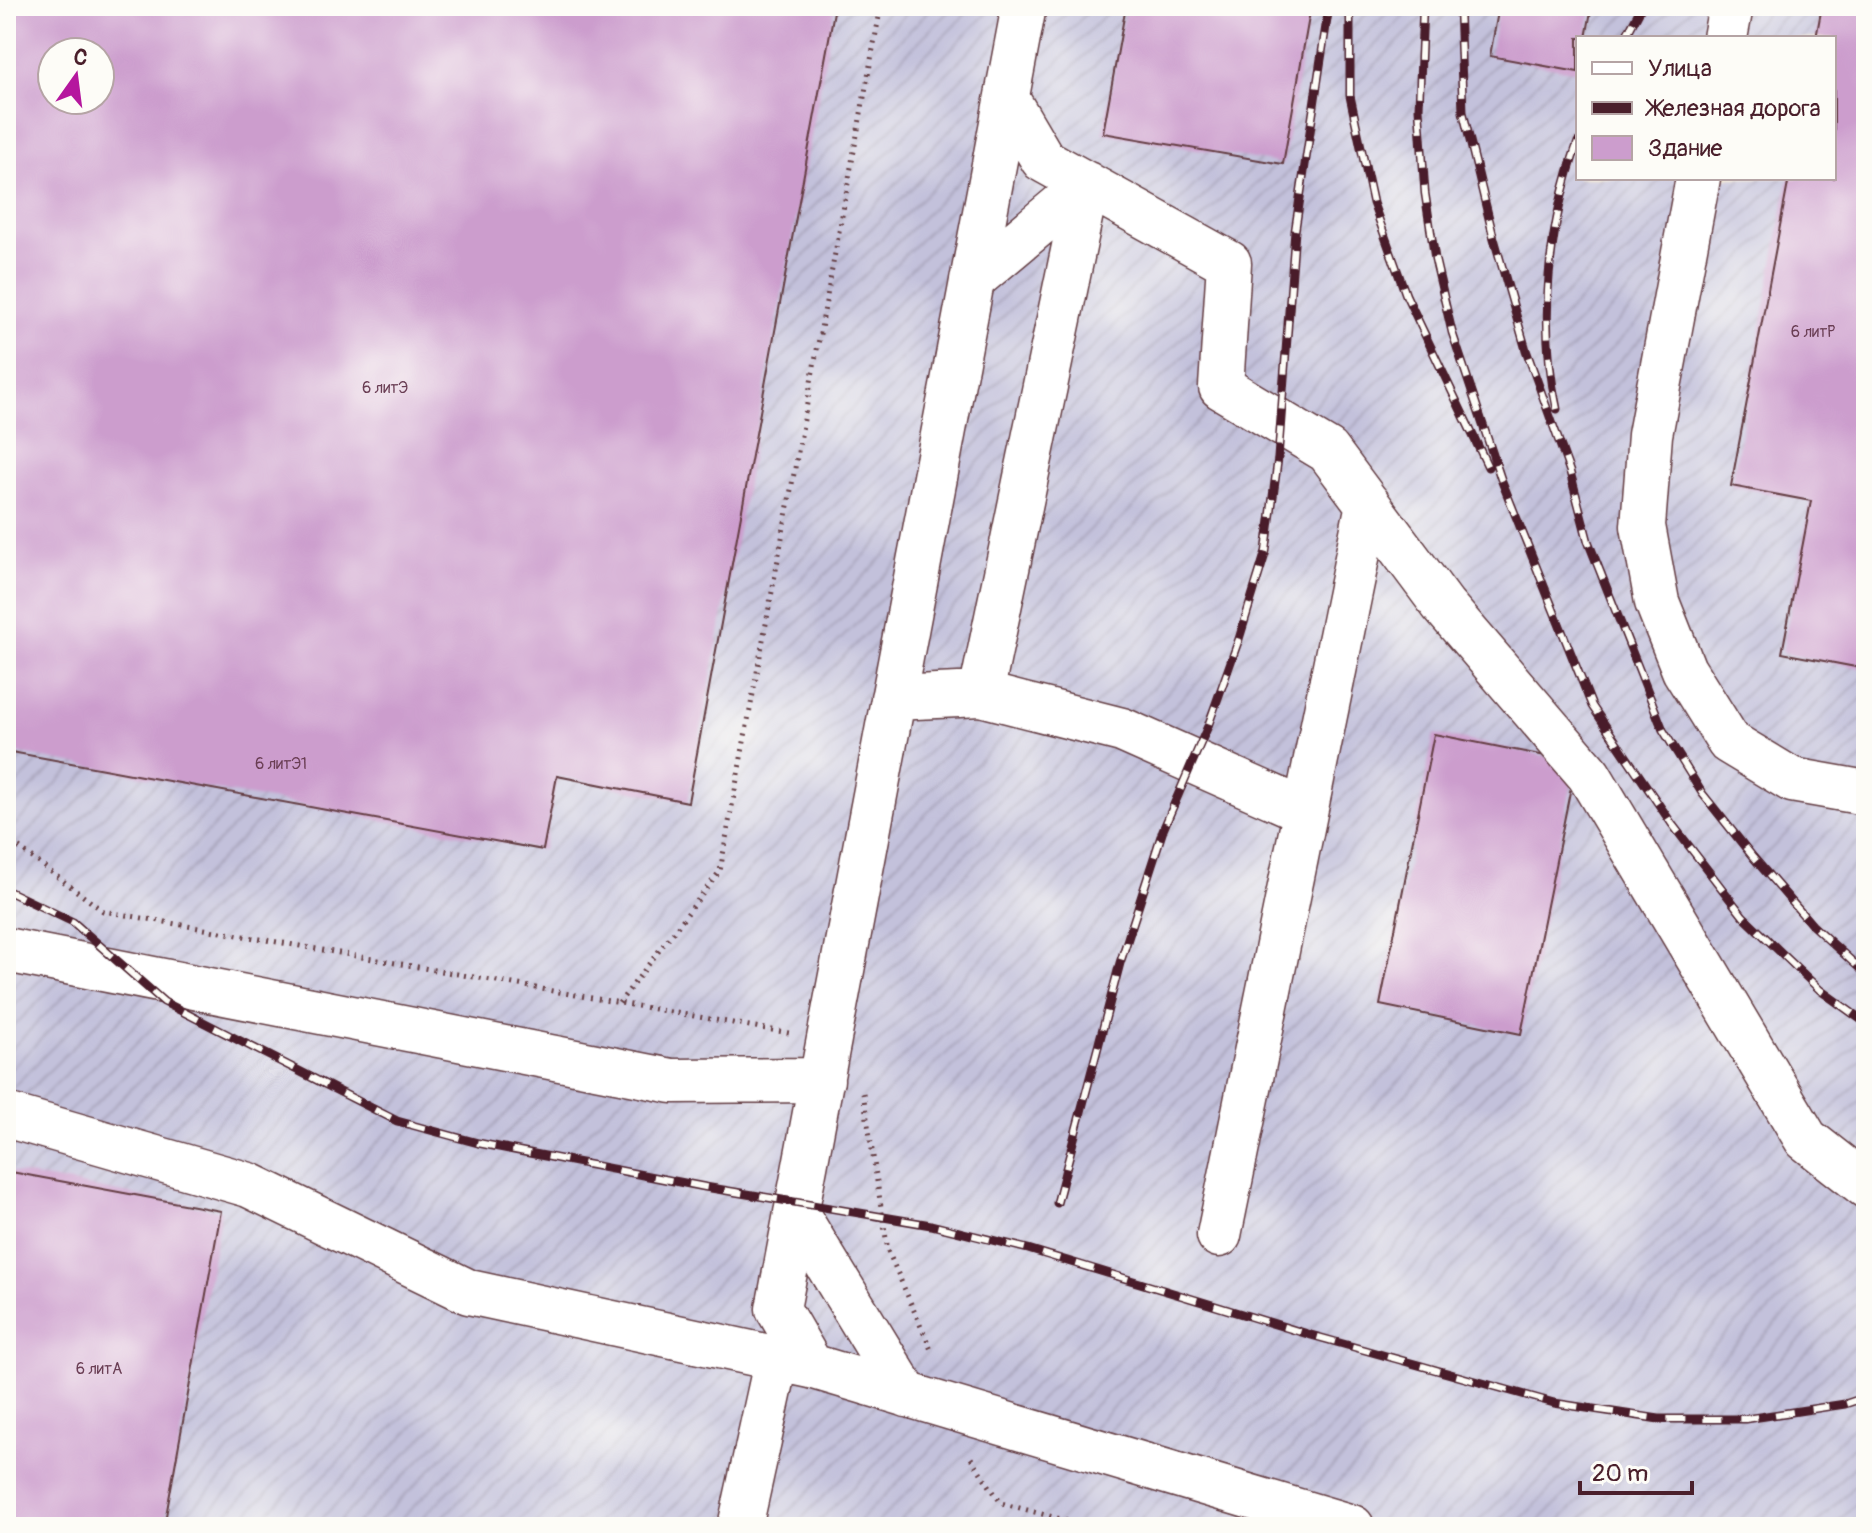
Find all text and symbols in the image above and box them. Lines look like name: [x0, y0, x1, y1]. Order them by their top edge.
north arrow: [36, 36, 116, 116]
legend: [1576, 36, 1836, 180]
text: С: [71, 42, 91, 73]
text: Улица: [1648, 54, 1712, 83]
text: Железная дорога: [1644, 94, 1821, 123]
text: Здание: [1648, 134, 1723, 163]
house number: 6 литР: [1791, 322, 1835, 342]
house number: 6 литЭ: [362, 378, 408, 398]
house number: 6 литЭ1: [255, 754, 307, 774]
house number: 6 литА: [76, 1359, 122, 1379]
scale bar: [1580, 1445, 1692, 1495]
text: 20 m: [1592, 1459, 1648, 1488]

